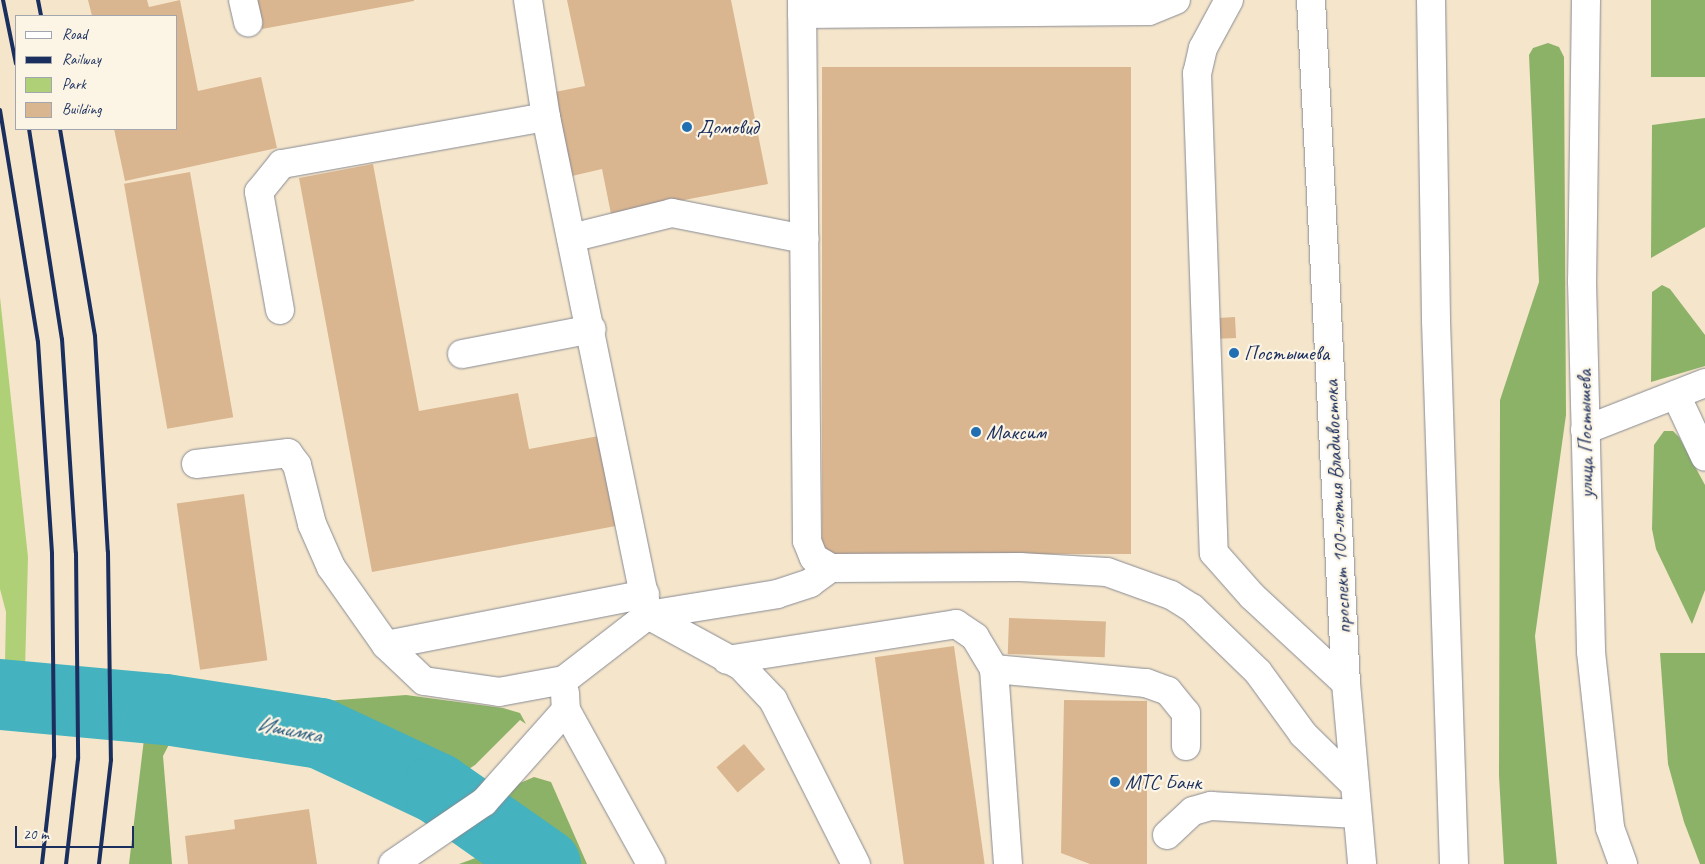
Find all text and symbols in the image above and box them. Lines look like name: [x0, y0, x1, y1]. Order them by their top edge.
legend: [15, 15, 178, 130]
text: Road: [62, 25, 87, 44]
text: Railway: [62, 50, 101, 69]
text: Park: [62, 75, 86, 94]
text: Building: [62, 100, 101, 119]
place label: Домовид: [697, 114, 758, 140]
marker: Домовид: [681, 121, 693, 133]
place label: Постышева: [1244, 340, 1329, 366]
marker: Постышева: [1228, 347, 1240, 359]
street label: улица Постышева: [1571, 369, 1599, 499]
street label: проспект 100-летия Владивостока: [1318, 379, 1356, 635]
place label: Максим: [986, 419, 1046, 445]
marker: Максим: [970, 426, 982, 438]
water label: Ишимка: [255, 711, 323, 749]
place label: МТС Банк: [1125, 769, 1201, 795]
marker: МТС Банк: [1109, 776, 1121, 788]
scale bar: [18, 816, 136, 848]
text: 20 m: [23, 825, 49, 844]

